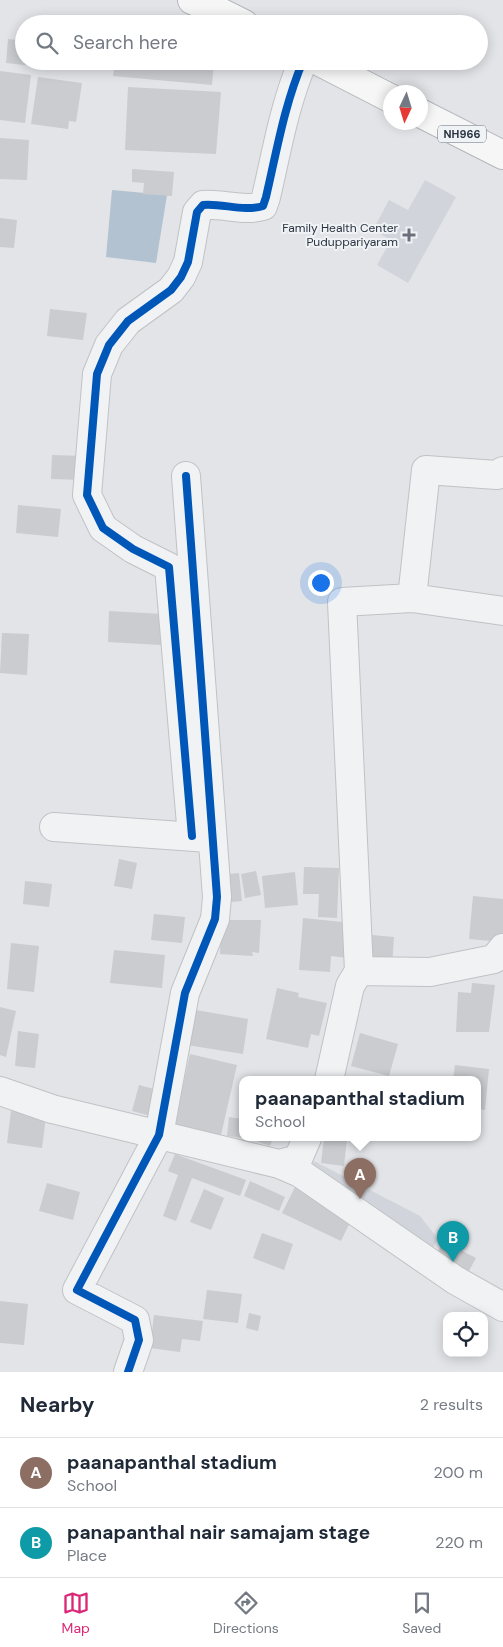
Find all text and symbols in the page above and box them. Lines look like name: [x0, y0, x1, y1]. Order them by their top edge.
search box: [15, 15, 488, 70]
icon: search: [33, 29, 61, 57]
text: Search here: [73, 30, 178, 55]
north arrow: [383, 85, 428, 130]
road number: NH966: [438, 126, 486, 142]
place label: Family Health Center Puduppariyaram: [282, 220, 399, 250]
marker: Family Health Center Puduppariyaram: [402, 228, 416, 242]
your location: [308, 570, 334, 596]
popup: [239, 1076, 481, 1141]
text: paanapanthal stadium: [255, 1086, 465, 1111]
text: School: [255, 1111, 305, 1132]
pin: A: [344, 1158, 376, 1199]
pin: B: [437, 1221, 469, 1262]
map controls: [443, 1312, 488, 1357]
button: locate: [443, 1312, 488, 1357]
text: Nearby: [20, 1391, 94, 1419]
text: 2 results: [420, 1394, 483, 1415]
text: paanapanthal stadium: [67, 1450, 277, 1475]
text: A: [30, 1462, 42, 1483]
text: 200 m: [434, 1462, 483, 1483]
text: School: [67, 1475, 117, 1496]
text: panapanthal nair samajam stage: [67, 1520, 370, 1545]
text: B: [31, 1532, 41, 1553]
text: 220 m: [435, 1532, 483, 1553]
text: Place: [67, 1545, 107, 1566]
tab: Map: [62, 1589, 90, 1637]
tab: Directions: [213, 1589, 279, 1637]
tab: Saved: [402, 1589, 441, 1637]

